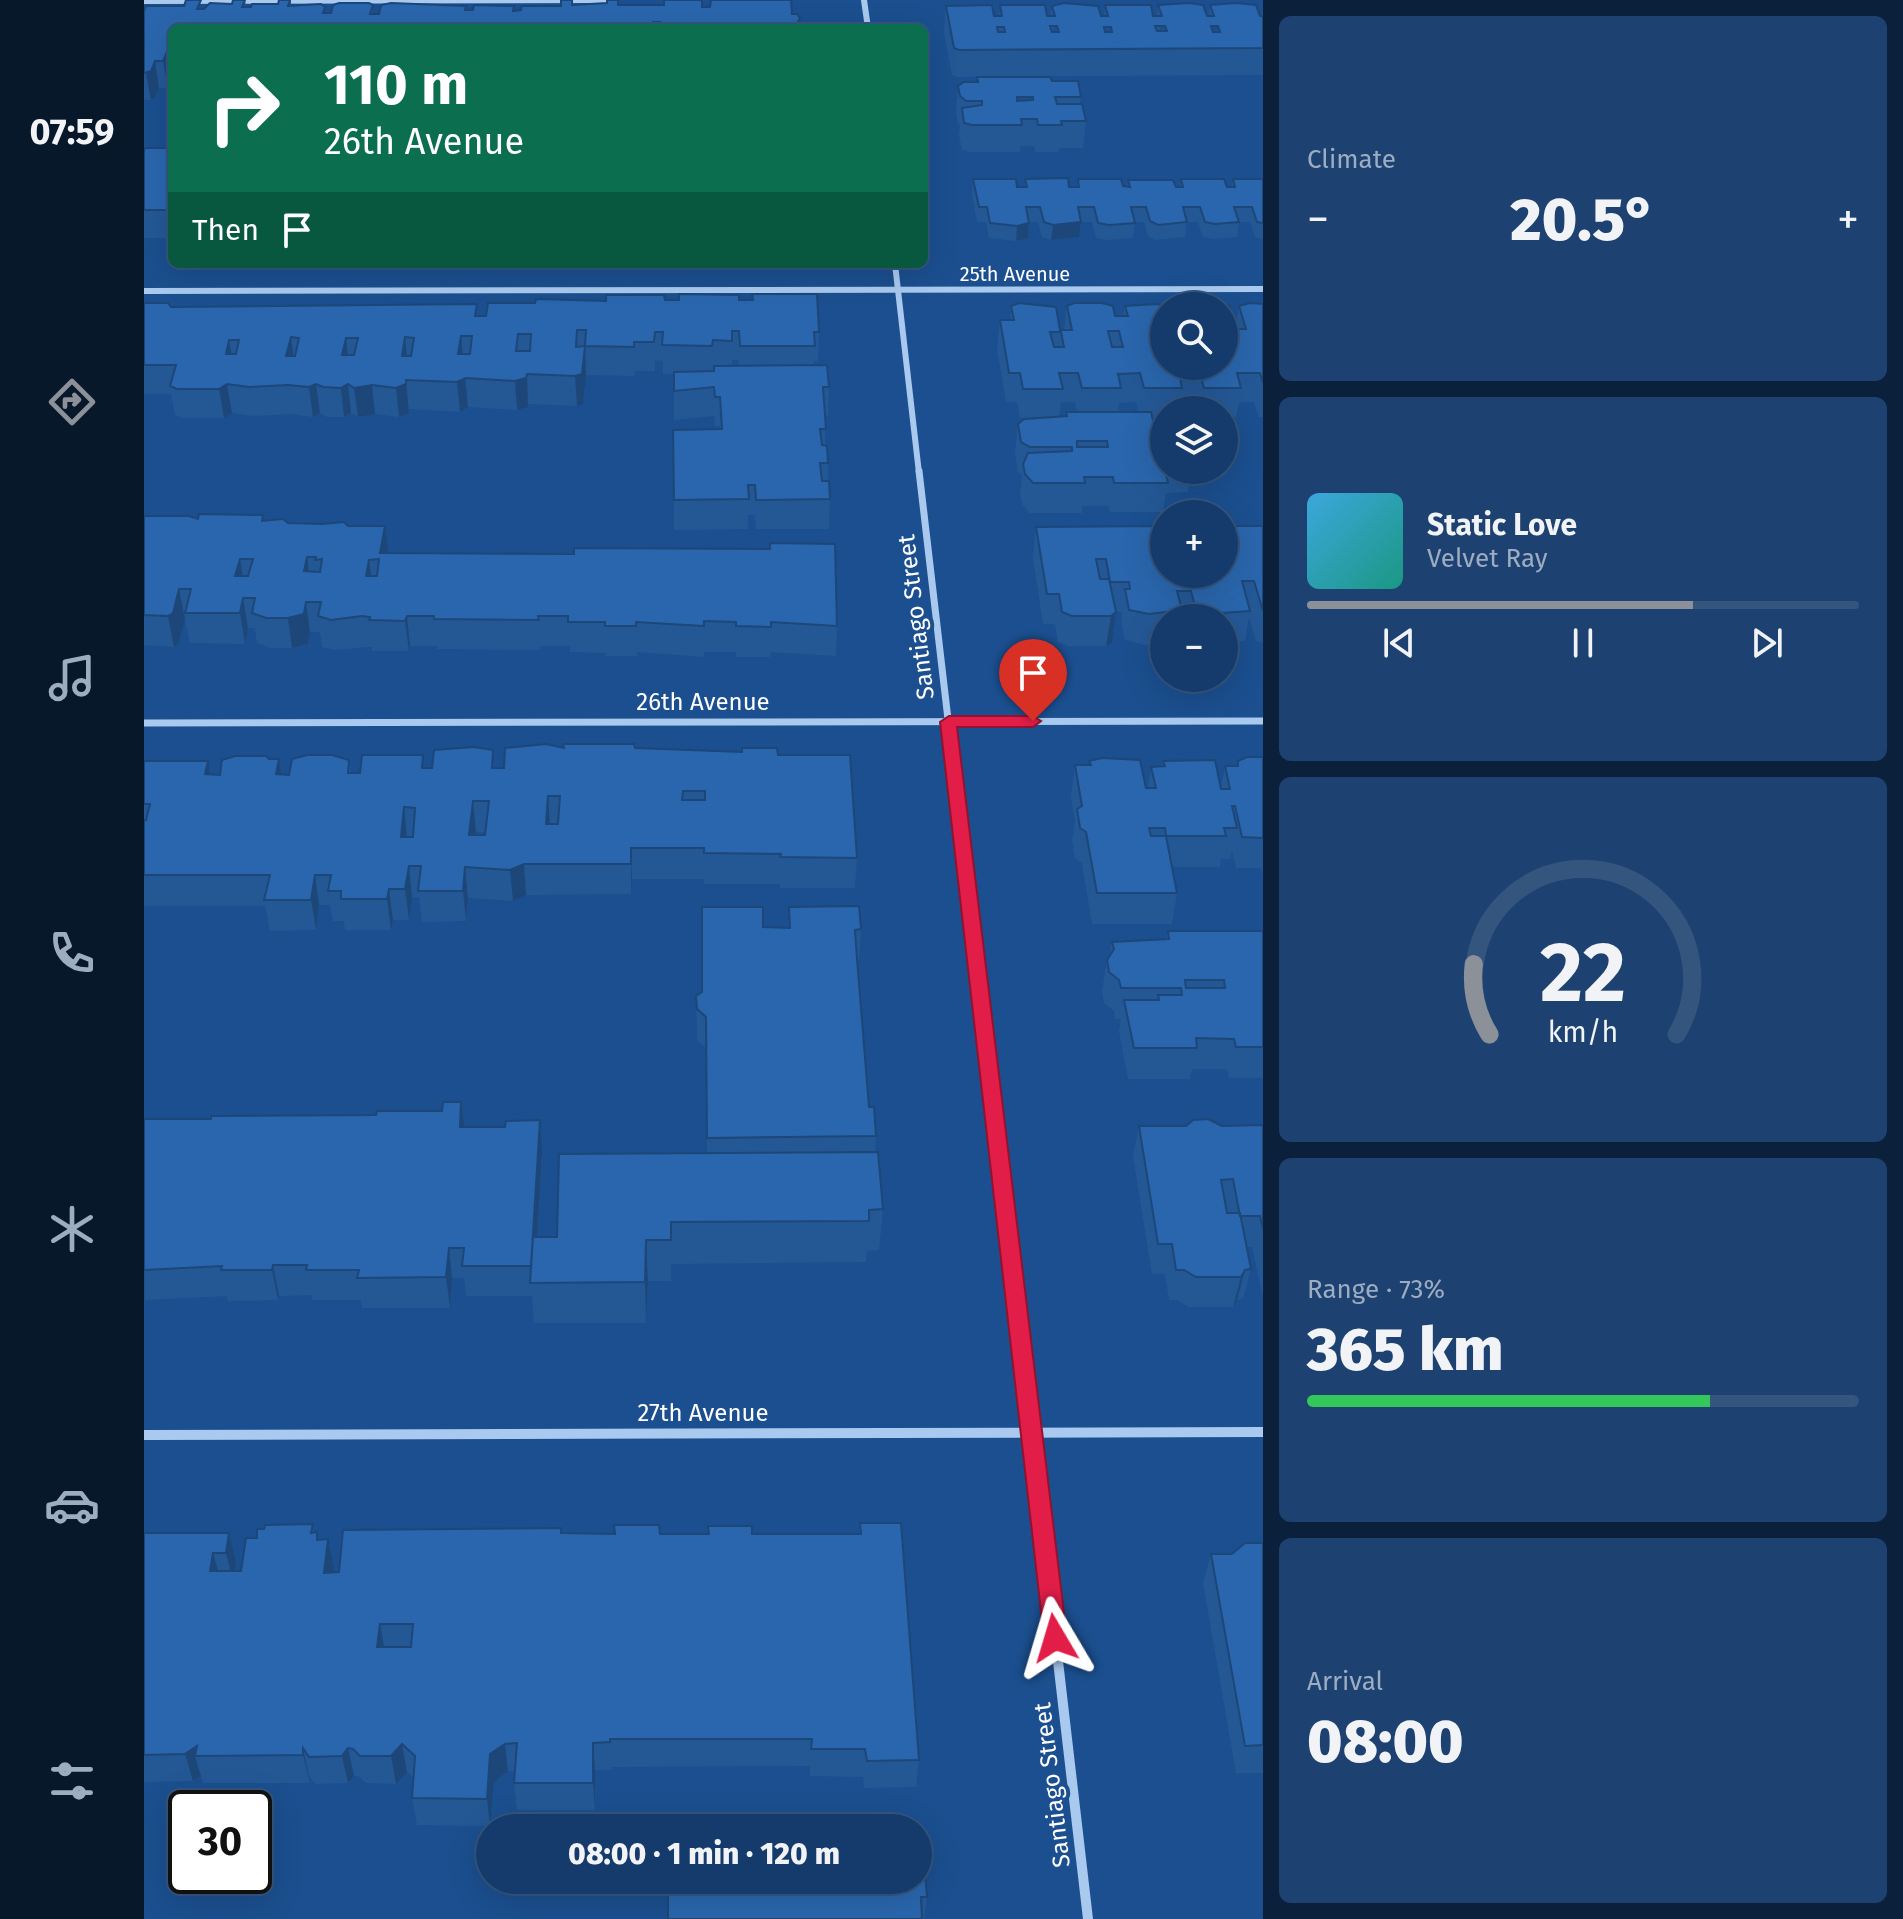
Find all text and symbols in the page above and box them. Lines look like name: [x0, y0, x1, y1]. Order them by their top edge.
text: 110 m: [324, 52, 468, 119]
icon: right: [192, 56, 296, 160]
text: 07:59: [29, 110, 115, 154]
text: 26th Avenue: [324, 120, 524, 164]
text: Climate: [1307, 144, 1396, 175]
text: 20.5°: [1510, 184, 1656, 256]
text: −: [1307, 193, 1329, 246]
text: +: [1837, 193, 1859, 246]
icon: arrive: [275, 208, 319, 252]
text: Then: [192, 212, 259, 248]
street label: 25th Avenue: [960, 262, 1070, 286]
map controls: [1150, 292, 1238, 692]
button: search: [1150, 292, 1238, 380]
icon: directions: [44, 374, 100, 430]
button: layers: [1150, 396, 1238, 484]
button: +: [1150, 500, 1238, 588]
text: Static Love: [1427, 507, 1577, 543]
street label: Santiago Street: [892, 533, 940, 701]
text: Velvet Ray: [1427, 543, 1547, 574]
button: −: [1150, 604, 1238, 692]
icon: previous: [1377, 621, 1421, 665]
icon: pause: [1561, 621, 1605, 665]
icon: next: [1745, 621, 1789, 665]
pin: [999, 639, 1067, 721]
icon: music: [44, 650, 100, 706]
icon: arrive: [1011, 651, 1055, 695]
street label: 26th Avenue: [636, 688, 770, 716]
text: 22: [1540, 923, 1626, 1023]
icon: phone: [44, 925, 100, 981]
text: km/h: [1548, 1016, 1618, 1051]
icon: climate: [44, 1201, 100, 1257]
text: Range · 73%: [1307, 1274, 1445, 1305]
text: 365 km: [1307, 1314, 1503, 1386]
street label: 27th Avenue: [637, 1399, 769, 1427]
icon: car: [44, 1477, 100, 1533]
position arrow: [1013, 1596, 1097, 1680]
text: Arrival: [1307, 1666, 1383, 1697]
street label: Santiago Street: [1028, 1701, 1076, 1869]
text: 08:00: [1307, 1706, 1464, 1778]
icon: filters: [44, 1753, 100, 1809]
speed limit sign: 30: [168, 1790, 272, 1894]
text: 08:00 · 1 min · 120 m: [568, 1836, 840, 1872]

